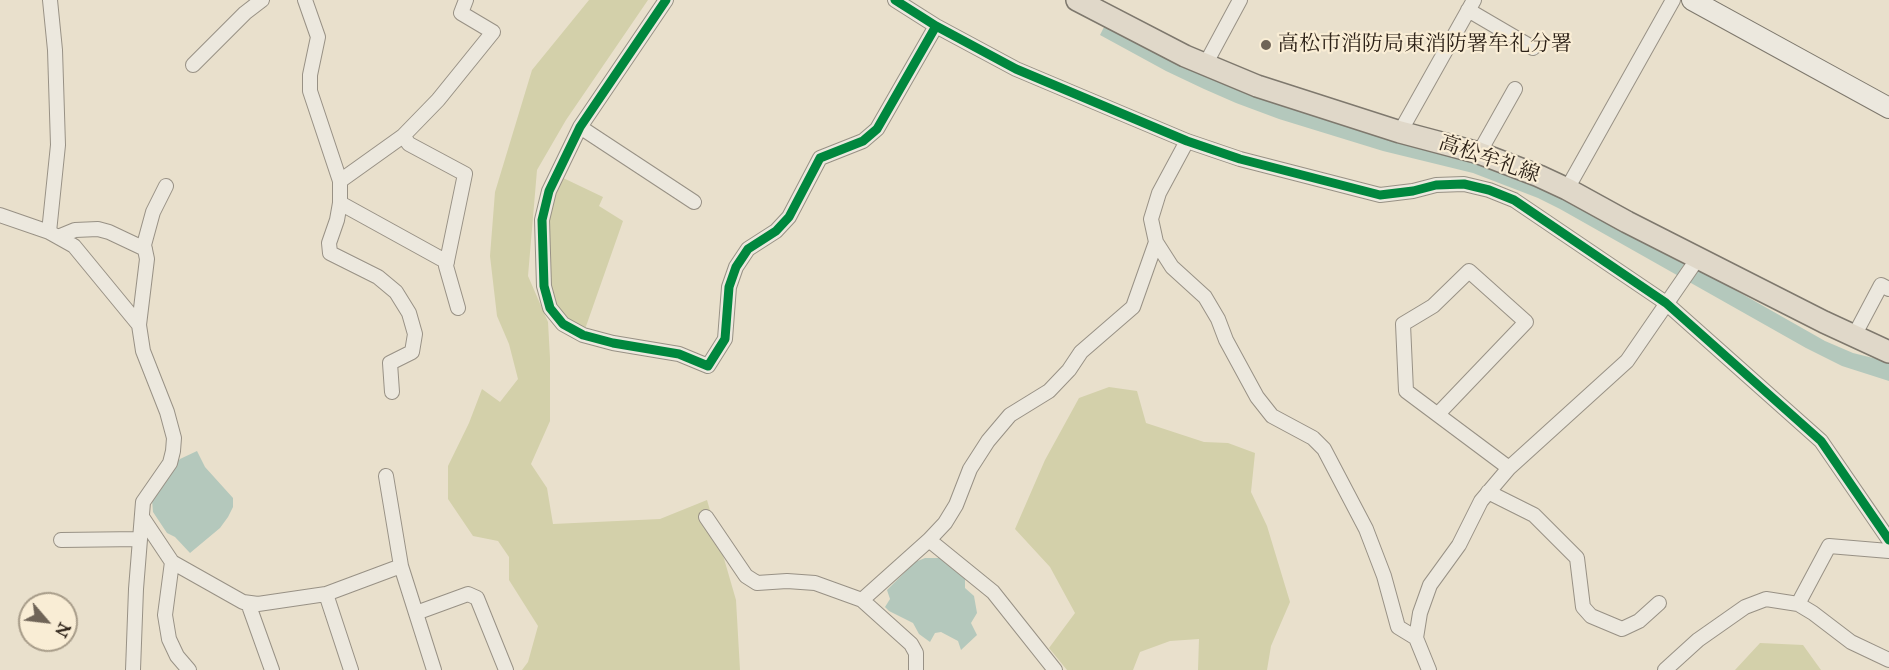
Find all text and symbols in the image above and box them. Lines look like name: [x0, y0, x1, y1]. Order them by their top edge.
place label: 高松市消防局東消防署牟礼分署: [1278, 32, 1572, 58]
marker: 高松市消防局東消防署牟礼分署: [1259, 38, 1273, 52]
street label: 高松牟礼線: [1435, 131, 1543, 189]
north arrow: [18, 592, 78, 652]
text: N: [51, 619, 74, 640]

